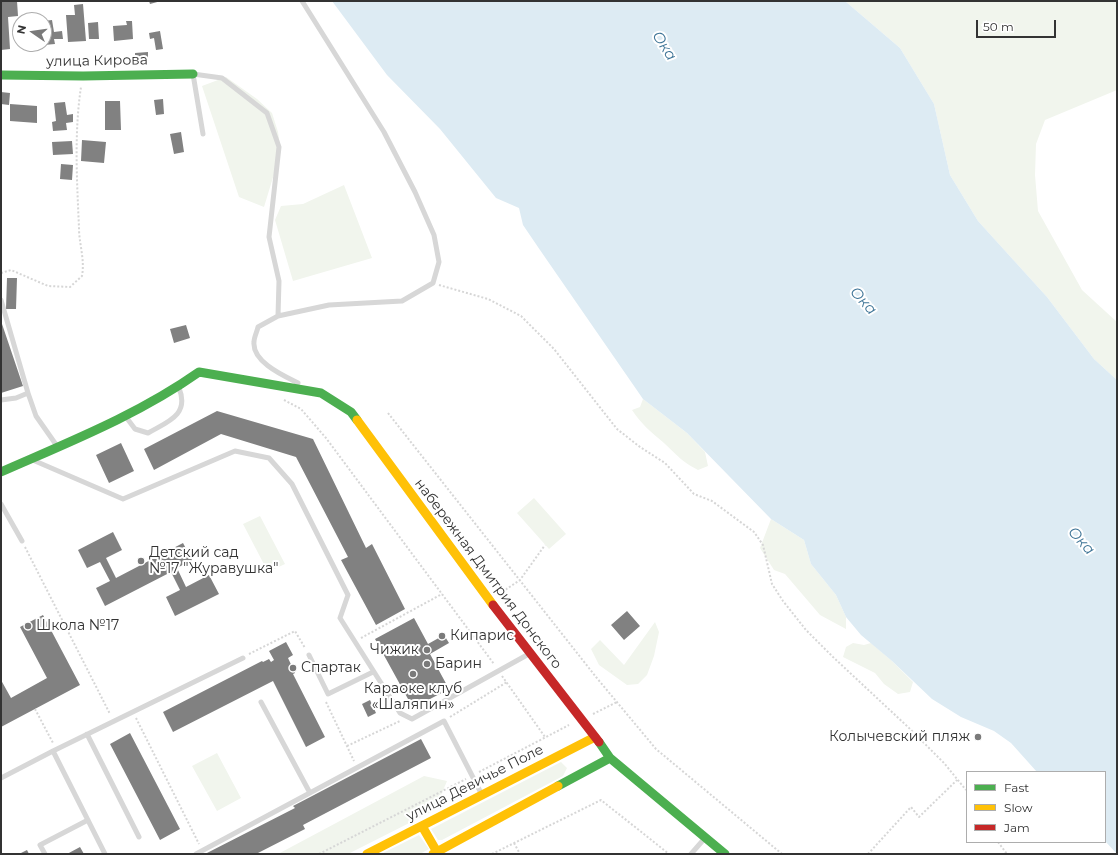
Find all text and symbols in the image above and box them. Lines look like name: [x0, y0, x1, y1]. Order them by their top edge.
north arrow: [12, 12, 52, 52]
scale bar: [978, 12, 1058, 38]
text: 50 m: [983, 19, 1014, 34]
text: N: [13, 24, 29, 35]
water label: Ока: [648, 28, 680, 64]
street label: улица Кирова: [46, 52, 148, 70]
water label: Ока: [846, 283, 880, 319]
street label: набережная Дмитрия Донского: [411, 476, 565, 672]
water label: Ока: [1064, 523, 1098, 559]
place label: Детский сад №17 "Журавушка": [149, 545, 278, 578]
marker: Детский сад №17 "Журавушка": [136, 556, 146, 566]
place label: Школа №17: [36, 618, 119, 634]
marker: Школа №17: [23, 621, 33, 631]
place label: Кипарис: [450, 628, 514, 644]
marker: Кипарис: [437, 631, 447, 641]
place label: Чижик: [370, 642, 419, 658]
marker: Чижик: [422, 645, 432, 655]
place label: Барин: [435, 656, 482, 672]
marker: Барин: [422, 659, 432, 669]
place label: Спартак: [301, 660, 361, 676]
marker: Спартак: [288, 663, 298, 673]
marker: Караоке клуб «Шаляпин»: [408, 669, 418, 679]
place label: Караоке клуб «Шаляпин»: [364, 681, 462, 714]
place label: Колычевский пляж: [829, 729, 970, 745]
marker: Колычевский пляж: [973, 732, 983, 742]
street label: улица Девичье Поле: [404, 741, 546, 825]
legend: [966, 771, 1106, 843]
text: Fast: [1004, 780, 1029, 795]
text: Slow: [1004, 800, 1033, 815]
text: Jam: [1004, 820, 1030, 835]

